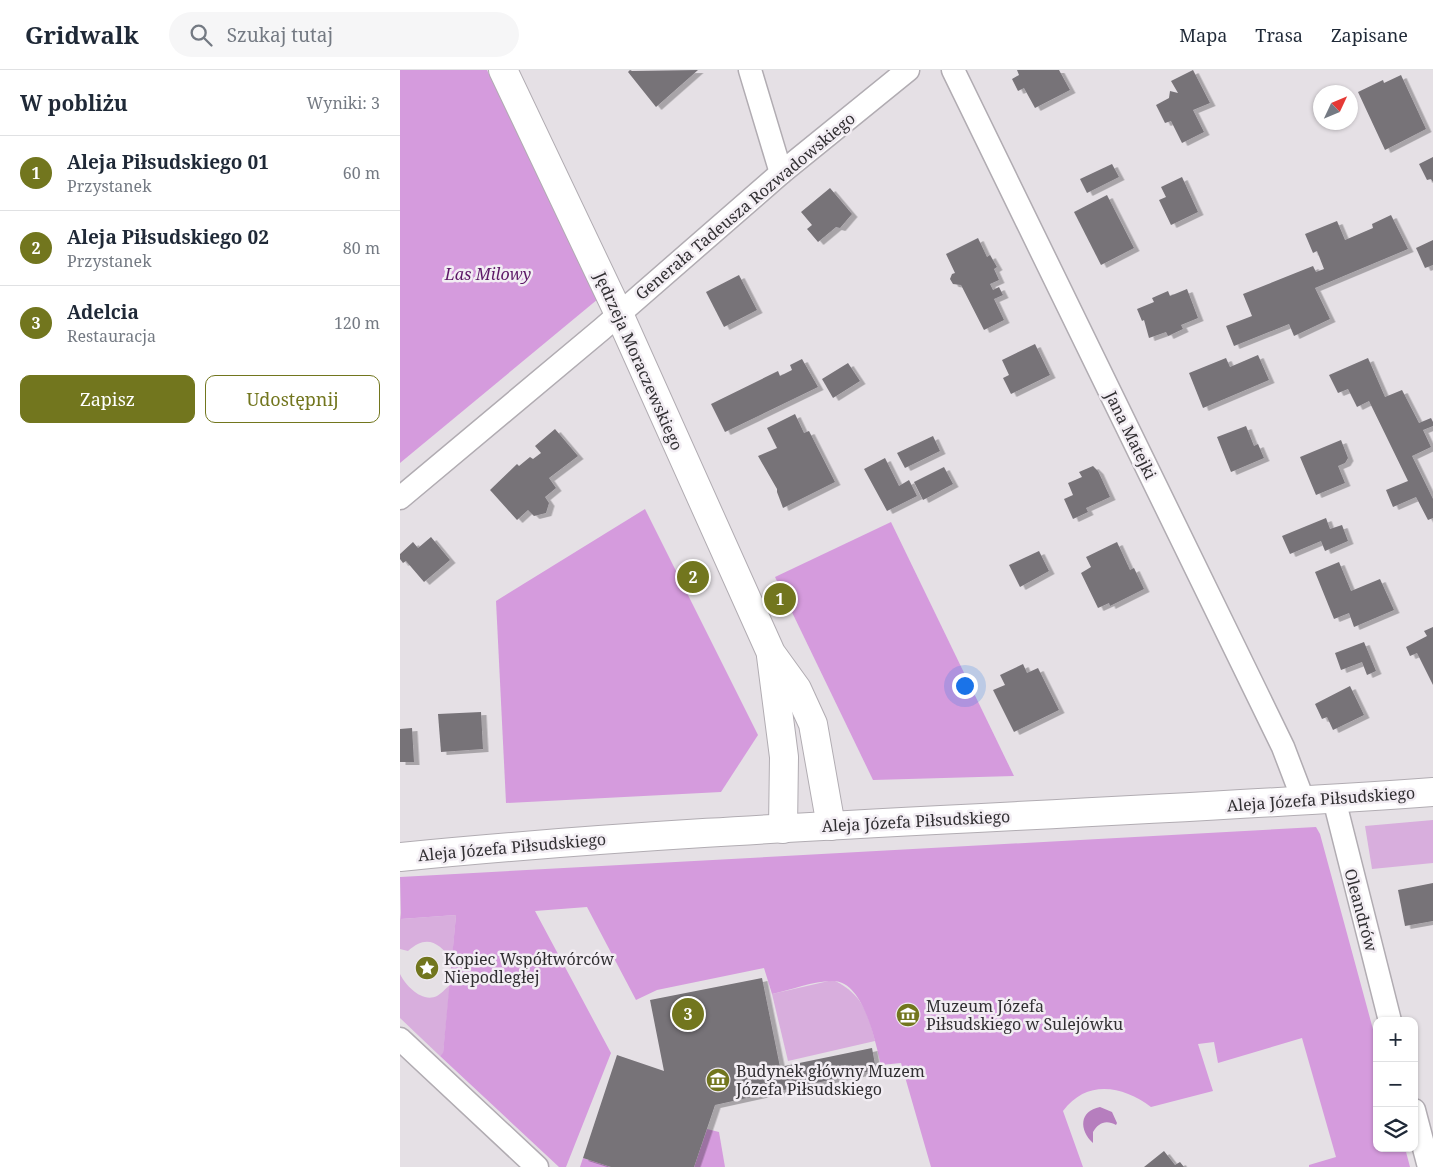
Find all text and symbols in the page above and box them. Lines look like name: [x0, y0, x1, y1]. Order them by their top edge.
search box: [169, 12, 519, 57]
text: Gridwalk: [25, 18, 139, 51]
icon: search: [187, 21, 215, 49]
text: Szukaj tutaj: [227, 22, 333, 48]
text: Mapa: [1179, 23, 1227, 47]
text: Trasa: [1255, 23, 1303, 47]
text: Zapisane: [1331, 23, 1408, 47]
north arrow: [1313, 85, 1358, 130]
text: W pobliżu: [20, 89, 128, 117]
text: Wyniki: 3: [307, 92, 380, 114]
street label: Generała Tadeusza Rozwadowskiego: [630, 107, 860, 305]
text: Aleja Piłsudskiego 01: [67, 149, 269, 175]
text: 1: [31, 162, 41, 184]
text: 60 m: [343, 162, 380, 184]
text: Przystanek: [67, 175, 152, 197]
text: Aleja Piłsudskiego 02: [67, 224, 269, 250]
text: 2: [31, 237, 41, 259]
text: 80 m: [343, 237, 380, 259]
text: Przystanek: [67, 250, 152, 272]
park label: Las Milowy: [444, 263, 531, 285]
street label: Jędrzeja Moraczewskiego: [589, 267, 688, 454]
text: Adelcia: [67, 299, 139, 325]
text: 3: [31, 312, 41, 334]
text: 120 m: [334, 312, 380, 334]
text: Restauracja: [67, 325, 156, 347]
button: Zapisz: [20, 375, 195, 423]
button: Udostępnij: [205, 375, 380, 423]
street label: Jana Matejki: [1100, 386, 1162, 483]
pin: 2: [677, 558, 709, 596]
pin: 1: [764, 580, 796, 618]
your location: [952, 673, 978, 699]
street label: Aleja Józefa Piłsudskiego: [1226, 781, 1416, 817]
street label: Aleja Józefa Piłsudskiego: [821, 805, 1011, 837]
street label: Aleja Józefa Piłsudskiego: [417, 828, 607, 866]
street label: Oleandrów: [1339, 866, 1383, 954]
place label: Kopiec Współtwórców Niepodległej: [444, 948, 614, 988]
place icon: Kopiec Współtwórców Niepodległej: [414, 955, 440, 981]
pin: 3: [672, 995, 704, 1033]
place label: Muzeum Józefa Piłsudskiego w Sulejówku: [926, 995, 1123, 1035]
museum icon: Muzeum Józefa Piłsudskiego w Sulejówku: [895, 1002, 921, 1028]
map controls: [1373, 1017, 1418, 1152]
button: +: [1373, 1017, 1418, 1062]
place label: Budynek główny Muzem Józefa Piłsudskiego: [735, 1060, 925, 1100]
button: −: [1373, 1062, 1418, 1107]
museum icon: Budynek główny Muzem Józefa Piłsudskiego: [705, 1067, 731, 1093]
button: layers: [1373, 1107, 1418, 1152]

